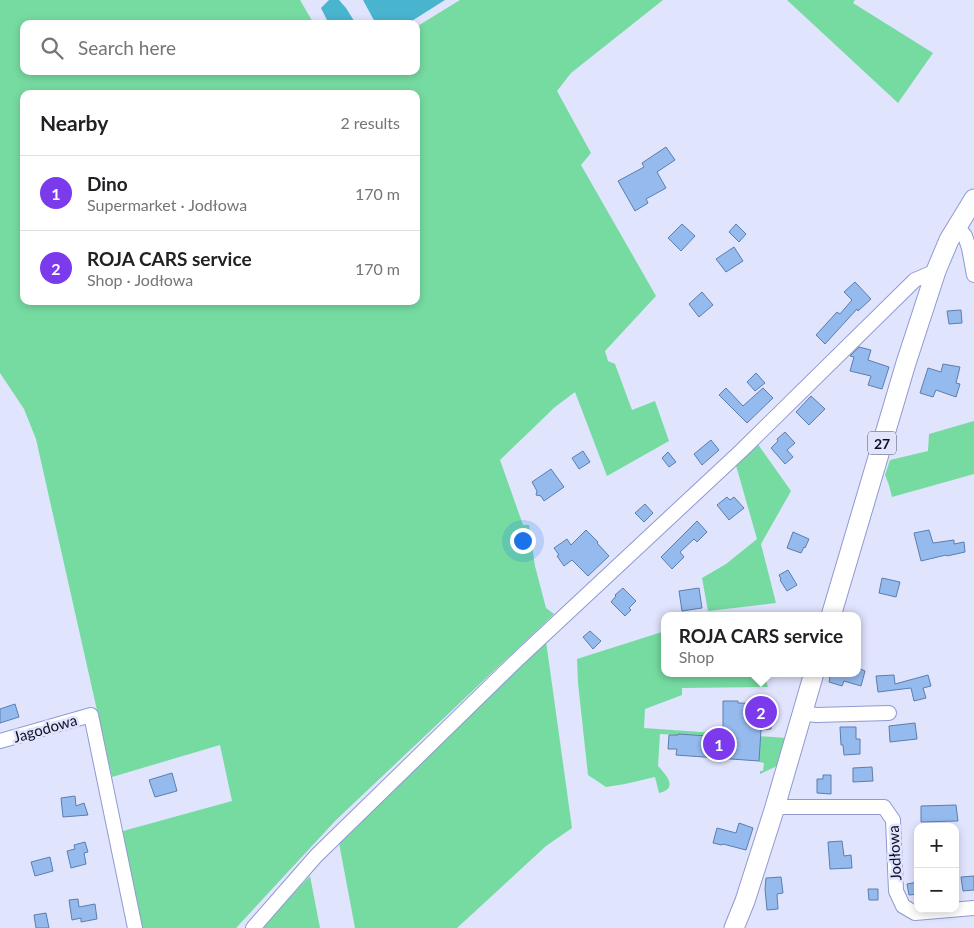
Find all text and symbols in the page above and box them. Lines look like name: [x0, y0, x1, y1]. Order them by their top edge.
search box: [20, 20, 420, 75]
icon: search: [38, 34, 66, 62]
text: Search here: [78, 36, 176, 59]
text: Nearby: [40, 110, 108, 135]
text: 2 results: [340, 113, 400, 132]
text: Dino: [87, 172, 128, 195]
text: 1: [51, 184, 61, 203]
text: 170 m: [355, 184, 400, 203]
text: Supermarket · Jodłowa: [87, 195, 247, 214]
text: ROJA CARS service: [87, 247, 252, 270]
text: 2: [51, 259, 61, 278]
text: 170 m: [355, 259, 400, 278]
text: Shop · Jodłowa: [87, 270, 193, 289]
road number: 27: [868, 432, 896, 454]
your location: [510, 528, 536, 554]
popup: [661, 612, 861, 677]
text: ROJA CARS service: [679, 624, 843, 647]
text: Shop: [679, 647, 714, 666]
pin: 2: [745, 693, 777, 731]
street label: Jagodowa: [11, 710, 79, 746]
pin: 1: [703, 725, 735, 763]
map controls: [914, 823, 959, 913]
button: +: [914, 823, 959, 868]
street label: Jodłowa: [884, 825, 904, 881]
button: −: [914, 868, 959, 913]

